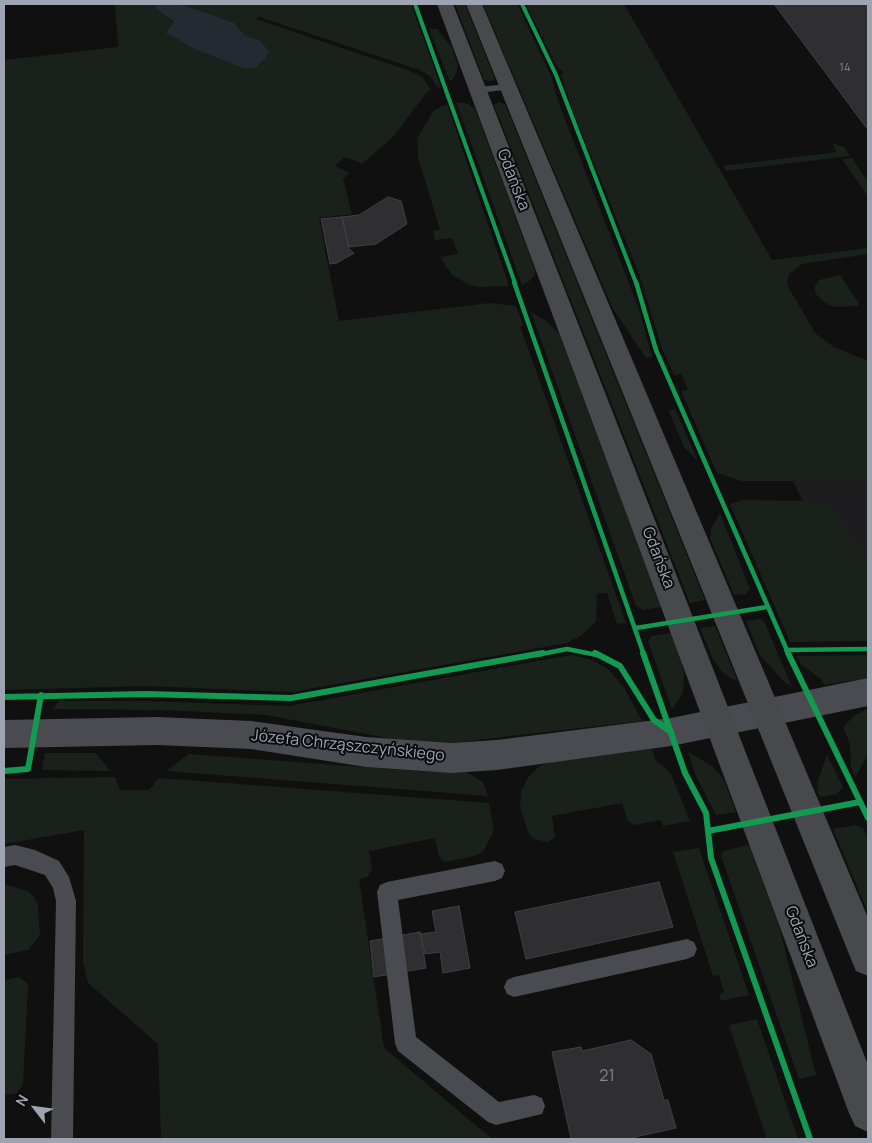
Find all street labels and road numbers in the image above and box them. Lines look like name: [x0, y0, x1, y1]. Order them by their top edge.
street label: Gdańska: [493, 147, 533, 213]
street label: Gdańska: [638, 525, 678, 591]
street label: Józefa Chrząszczyńskiego: [250, 726, 446, 766]
street label: Gdańska: [781, 904, 821, 970]

